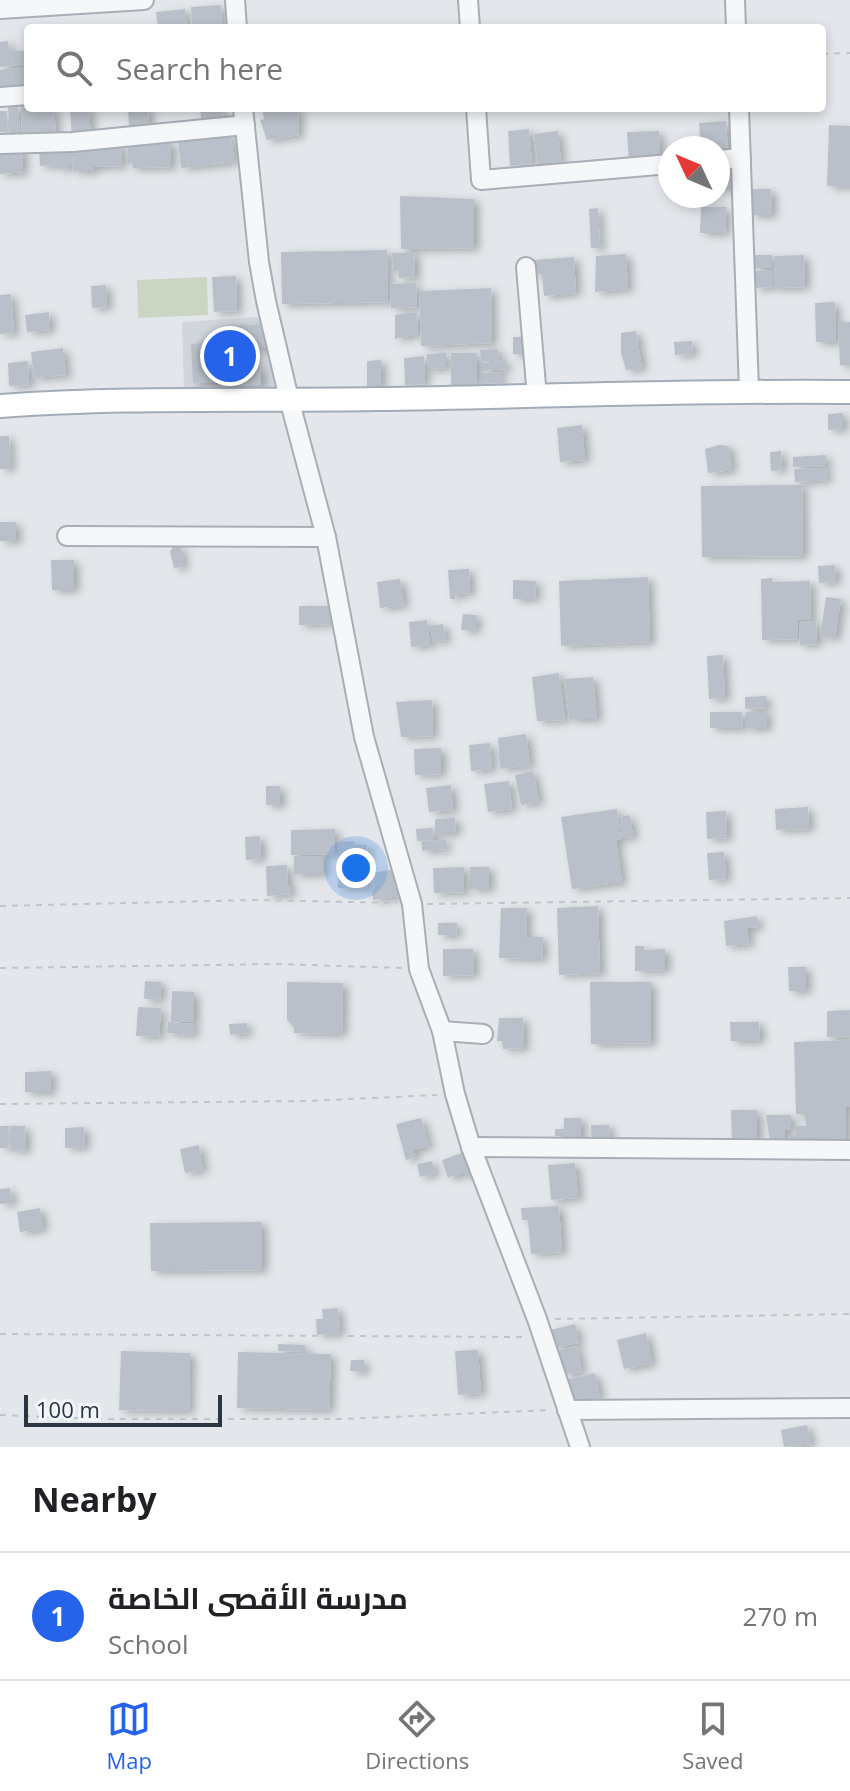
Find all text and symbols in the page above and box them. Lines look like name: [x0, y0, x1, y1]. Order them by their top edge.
search box: [24, 24, 826, 112]
icon: search: [52, 46, 96, 90]
text: Search here: [116, 48, 283, 89]
north arrow: [658, 136, 730, 208]
pin: 1: [204, 326, 256, 386]
your location: [336, 848, 376, 888]
scale bar: [24, 1391, 222, 1427]
text: 100 m: [36, 1394, 100, 1424]
text: Nearby: [32, 1476, 157, 1522]
text: مدرسة الأقصى الخاصة: [108, 1577, 408, 1618]
text: 1: [51, 1598, 65, 1634]
text: 270 m: [743, 1598, 818, 1634]
text: School: [108, 1626, 189, 1662]
tab: Map: [107, 1697, 152, 1775]
tab: Directions: [365, 1697, 469, 1775]
tab: Saved: [682, 1697, 743, 1775]

